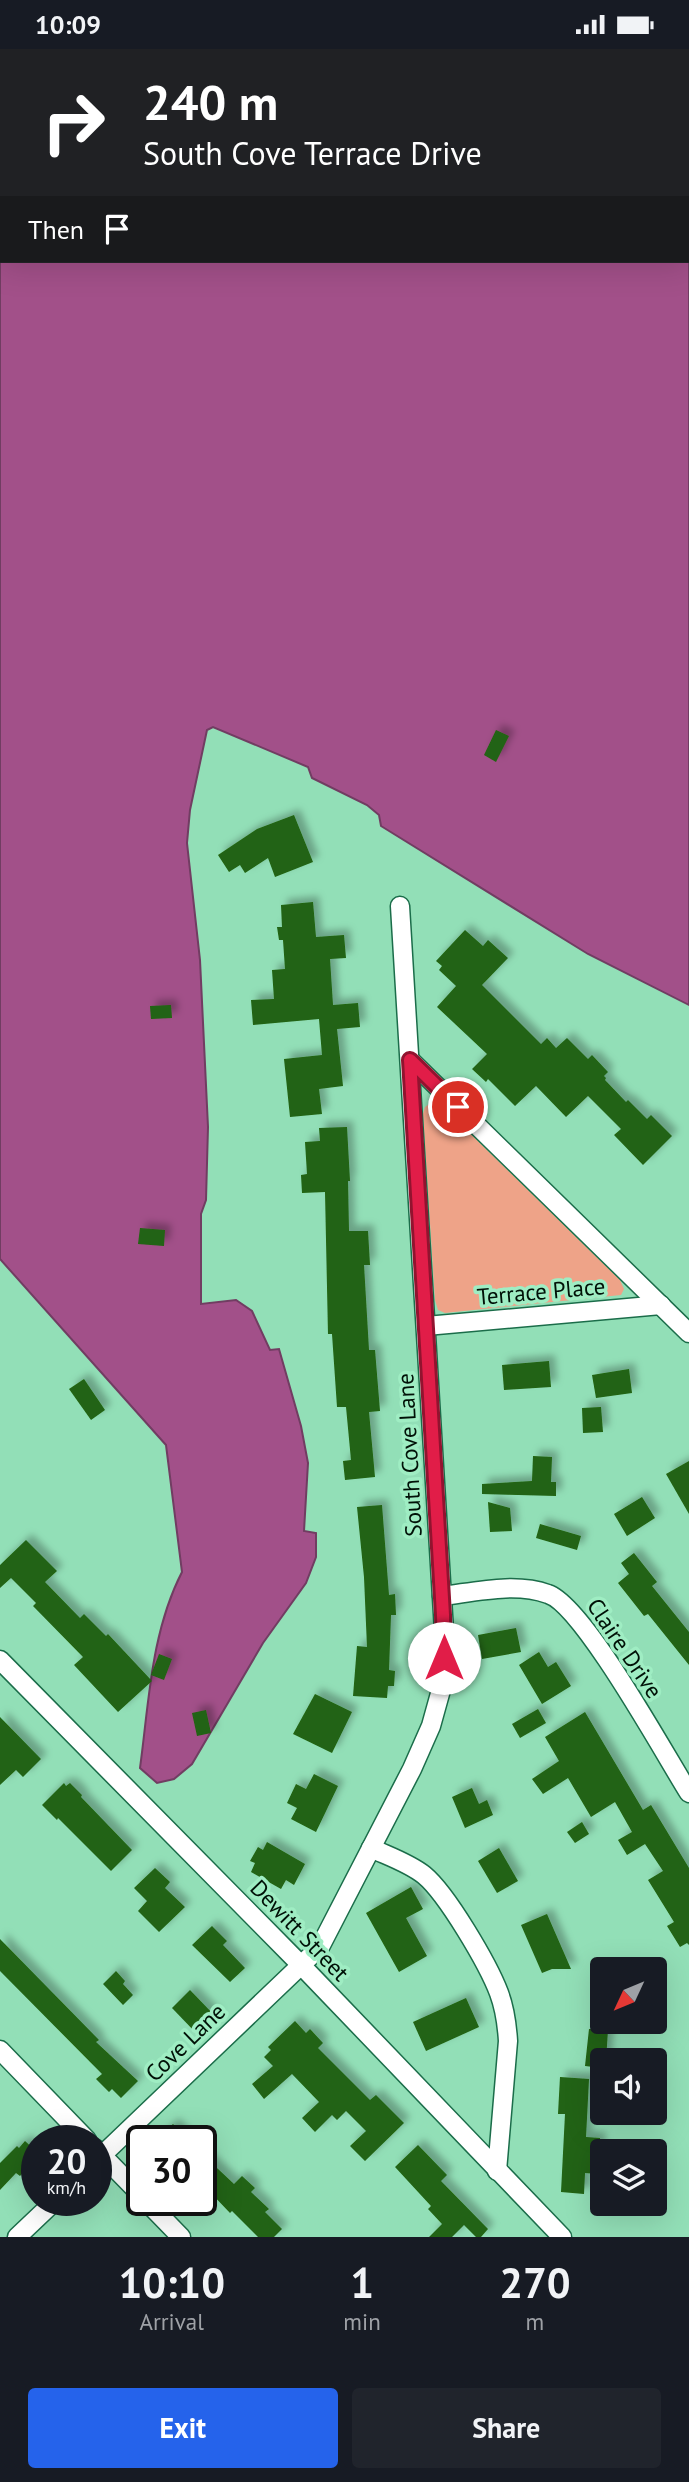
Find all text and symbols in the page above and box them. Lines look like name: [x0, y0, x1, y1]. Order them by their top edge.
text: 10:09: [35, 8, 101, 41]
text: 240 m: [143, 70, 278, 134]
icon: right: [28, 77, 119, 168]
text: South Cove Terrace Drive: [143, 132, 482, 174]
icon: arrive: [98, 210, 136, 248]
text: Then: [28, 213, 84, 246]
pin: [428, 1077, 488, 1137]
icon: arrive: [439, 1088, 477, 1126]
street label: Terrace Place: [476, 1271, 606, 1311]
street label: South Cove Lane: [390, 1373, 428, 1537]
street label: Claire Drive: [581, 1592, 669, 1704]
position arrow: [407, 1621, 481, 1695]
street label: Dewitt Street: [244, 1873, 356, 1987]
north arrow: [590, 1957, 667, 2033]
map controls: [590, 1957, 667, 2216]
street label: Cove Lane: [139, 1997, 231, 2087]
button: sound: [590, 2048, 667, 2125]
speed limit sign: 30: [126, 2125, 217, 2216]
text: 20: [47, 2138, 86, 2184]
button: layers: [590, 2139, 667, 2216]
text: km/h: [47, 2176, 86, 2199]
text: 10:10: [118, 2255, 225, 2310]
text: 1: [350, 2255, 374, 2310]
text: 270: [499, 2255, 571, 2310]
text: Arrival: [139, 2307, 204, 2336]
text: min: [343, 2307, 381, 2336]
text: m: [526, 2307, 544, 2336]
button: Exit: [28, 2388, 338, 2468]
button: Share: [352, 2388, 661, 2468]

